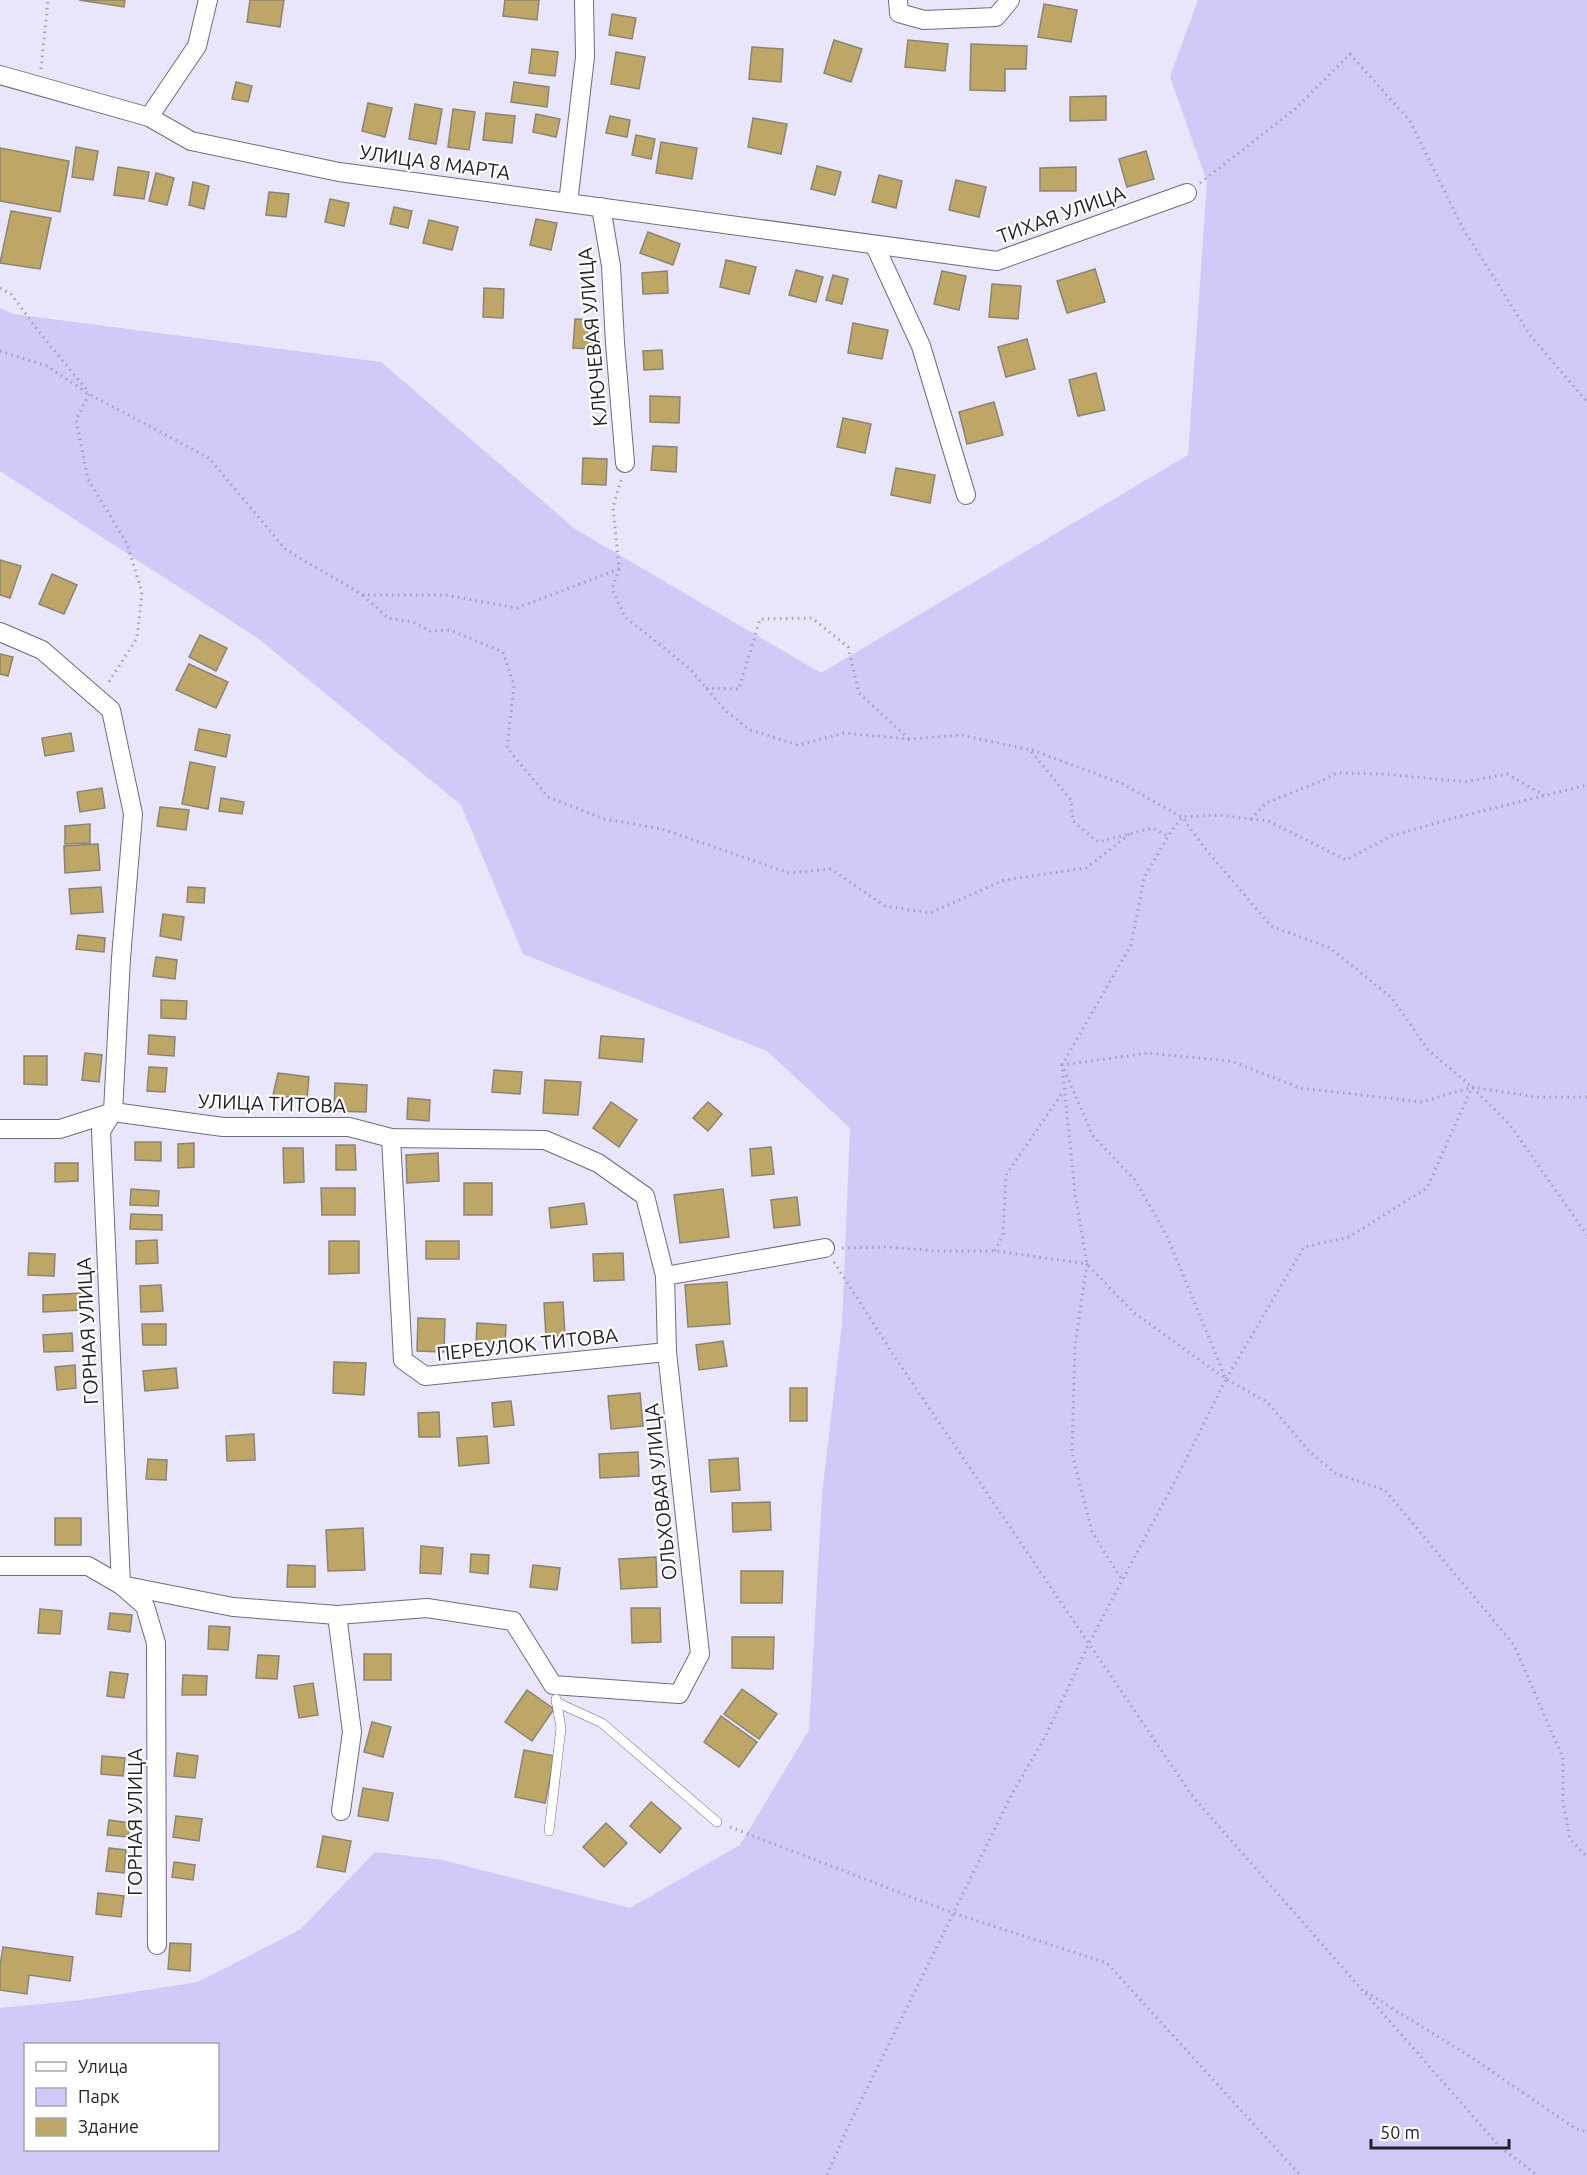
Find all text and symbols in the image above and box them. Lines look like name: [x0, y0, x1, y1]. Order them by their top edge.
street label: УЛИЦА 8 МАРТА: [358, 140, 512, 184]
street label: ТИХАЯ УЛИЦА: [994, 180, 1128, 248]
street label: КЛЮЧЕВАЯ УЛИЦА: [573, 247, 611, 427]
street label: УЛИЦА ТИТОВА: [198, 1089, 346, 1117]
street label: ГОРНАЯ УЛИЦА: [72, 1257, 102, 1405]
street label: ПЕРЕУЛОК ТИТОВА: [435, 1323, 619, 1365]
street label: ОЛЬХОВАЯ УЛИЦА: [639, 1402, 681, 1582]
street label: ГОРНАЯ УЛИЦА: [123, 1748, 146, 1896]
legend: [24, 2043, 219, 2151]
text: Улица: [78, 2056, 128, 2076]
text: Парк: [78, 2086, 119, 2106]
scale bar: [1371, 2112, 1509, 2150]
text: Здание: [78, 2116, 139, 2136]
text: 50 m: [1380, 2122, 1420, 2142]

